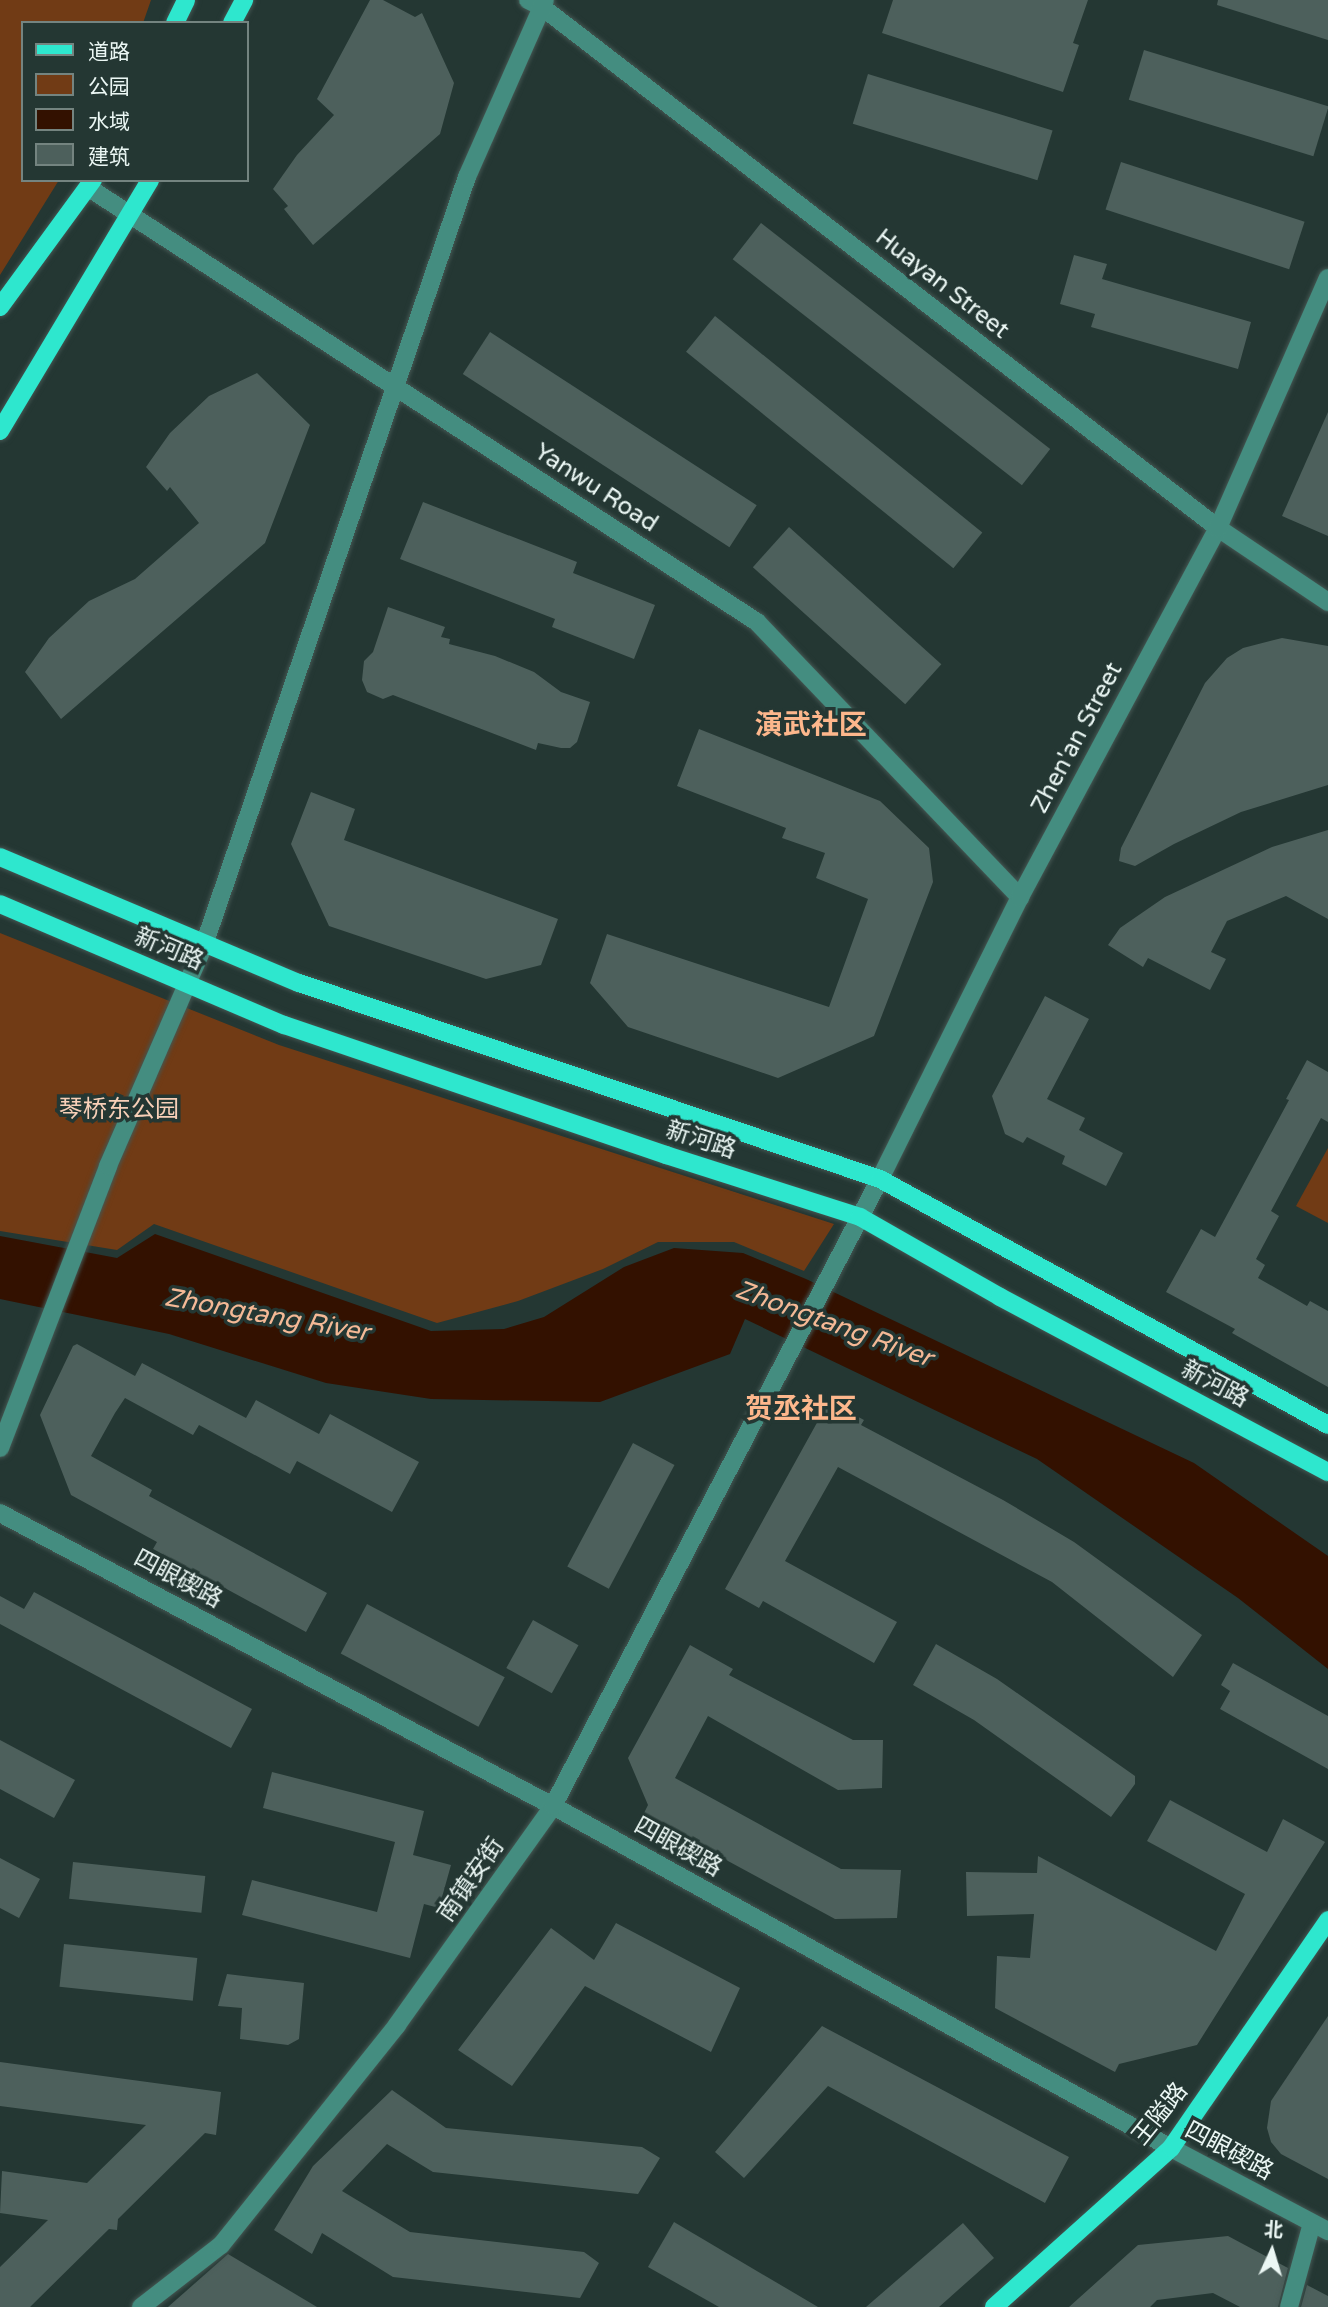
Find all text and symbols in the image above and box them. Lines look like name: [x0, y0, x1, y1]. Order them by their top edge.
legend: [21, 21, 248, 182]
text: 道路: [88, 40, 130, 65]
text: 公园: [88, 75, 130, 100]
text: 水域: [88, 110, 130, 135]
text: 建筑: [88, 145, 130, 170]
street label: Huayan Street: [870, 223, 1014, 345]
street label: Yanwu Road: [529, 437, 663, 539]
street label: Zhen'an Street: [1025, 658, 1129, 818]
district label: 演武社区: [755, 708, 867, 742]
street label: 新河路: [130, 922, 208, 976]
park label: 琴桥东公园: [59, 1096, 179, 1124]
street label: 新河路: [662, 1115, 740, 1165]
water label: Zhongtang River: [731, 1274, 937, 1374]
water label: Zhongtang River: [162, 1282, 372, 1348]
street label: 新河路: [1176, 1354, 1254, 1414]
district label: 贺丞社区: [745, 1392, 857, 1426]
street label: 四眼碶路: [129, 1544, 227, 1614]
street label: 四眼碶路: [629, 1811, 727, 1883]
street label: 南镇安街: [432, 1832, 510, 1928]
street label: 王隘路: [1126, 2077, 1194, 2151]
street label: 四眼碶路: [1180, 2116, 1278, 2186]
north arrow: [1237, 2216, 1307, 2286]
text: 北: [1263, 2218, 1284, 2242]

